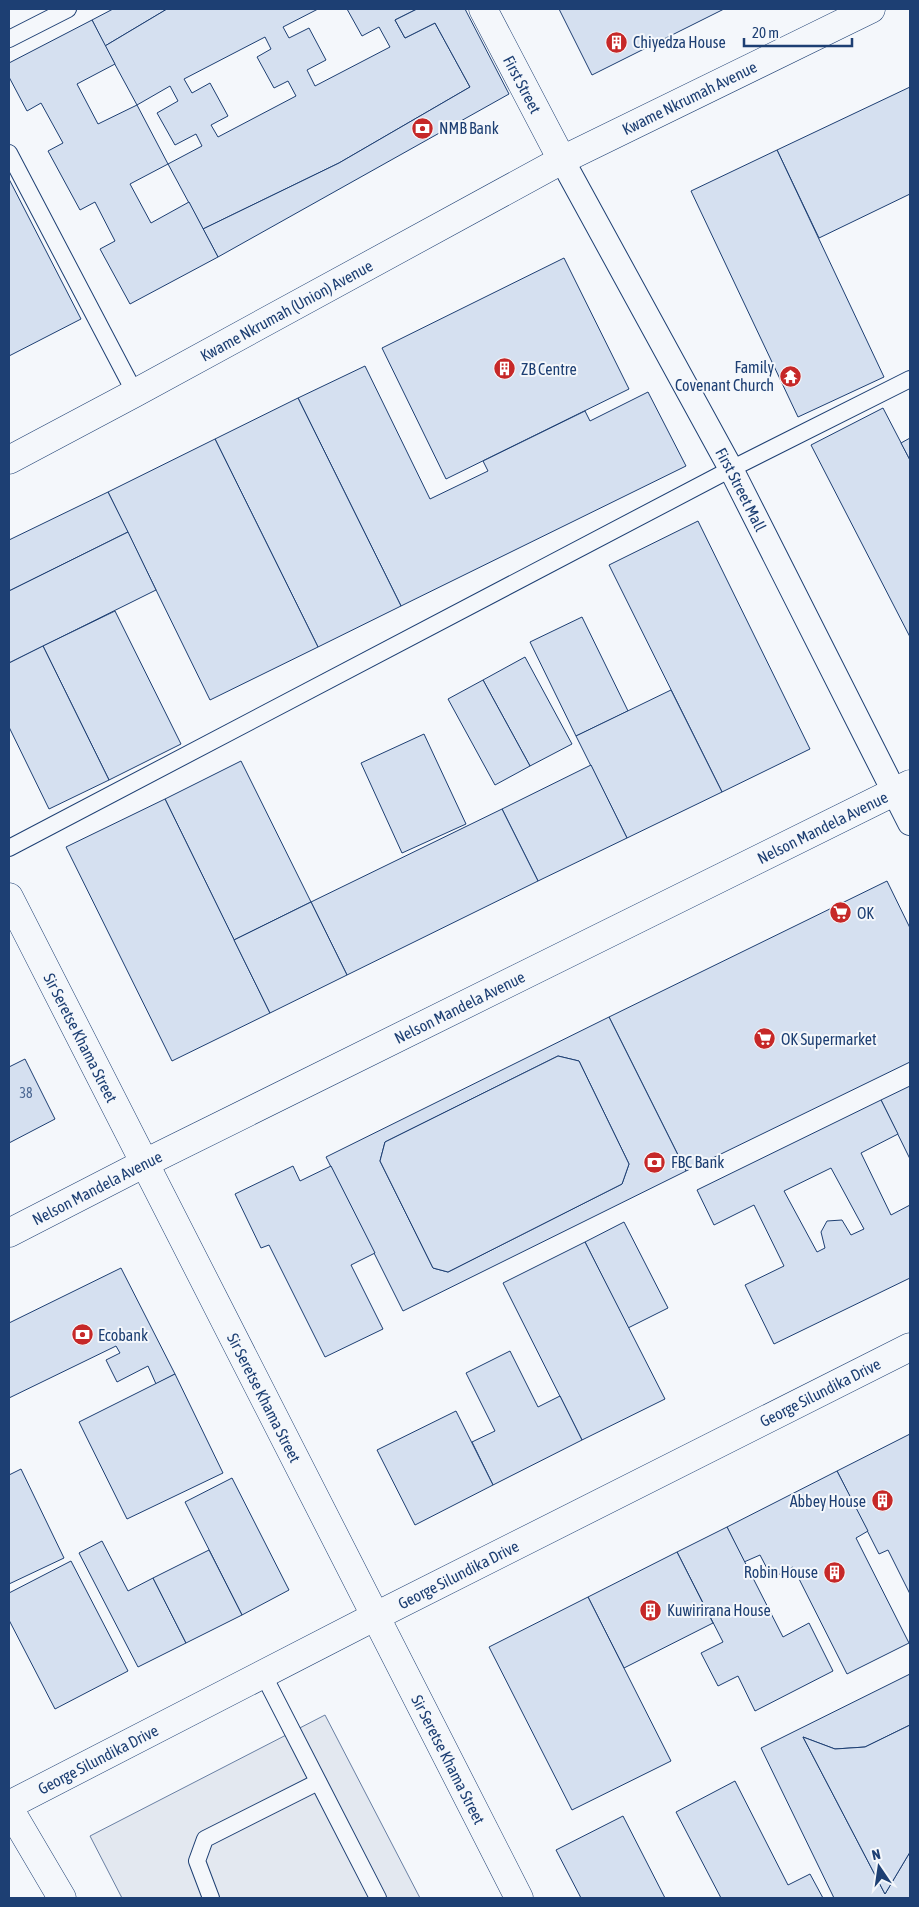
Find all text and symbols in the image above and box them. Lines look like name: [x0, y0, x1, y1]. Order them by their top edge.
scale bar: [744, 15, 852, 47]
text: 20 m: [752, 24, 779, 41]
building icon: Chiyedza House: [605, 30, 629, 54]
place label: Chiyedza House: [633, 33, 726, 52]
street label: First Street: [500, 52, 545, 117]
street label: Kwame Nkrumah Avenue: [619, 57, 760, 138]
bank icon: NMB Bank: [411, 116, 435, 140]
place label: NMB Bank: [439, 119, 499, 137]
street label: Kwame Nkrumah (Union) Avenue: [197, 256, 376, 365]
building icon: ZB Centre: [493, 357, 517, 381]
place label: Family Covenant Church: [675, 358, 774, 394]
place label: ZB Centre: [521, 360, 577, 378]
temple icon: Family Covenant Church: [778, 364, 802, 388]
street label: First Street Mall: [712, 445, 770, 535]
street label: Nelson Mandela Avenue: [754, 788, 891, 867]
supermarket icon: OK: [829, 901, 853, 925]
place label: OK: [857, 904, 874, 922]
street label: Nelson Mandela Avenue: [391, 967, 528, 1047]
street label: Sir Seretse Khama Street: [40, 970, 121, 1106]
supermarket icon: OK Supermarket: [753, 1027, 777, 1051]
place label: OK Supermarket: [781, 1030, 877, 1049]
house number: 38: [19, 1085, 33, 1101]
street label: Nelson Mandela Avenue: [29, 1147, 165, 1228]
bank icon: FBC Bank: [643, 1150, 667, 1174]
place label: FBC Bank: [671, 1153, 724, 1171]
bank icon: Ecobank: [70, 1323, 94, 1347]
place label: Ecobank: [98, 1326, 148, 1344]
street label: Sir Seretse Khama Street: [224, 1330, 305, 1466]
street label: George Silundika Drive: [757, 1354, 883, 1430]
building icon: Abbey House: [870, 1489, 894, 1513]
place label: Abbey House: [790, 1492, 866, 1511]
street label: George Silundika Drive: [395, 1537, 522, 1612]
building icon: Robin House: [822, 1560, 846, 1584]
place label: Robin House: [744, 1563, 818, 1581]
building icon: Kuwirirana House: [639, 1598, 663, 1622]
place label: Kuwirirana House: [667, 1601, 771, 1619]
street label: Sir Seretse Khama Street: [408, 1692, 489, 1827]
street label: George Silundika Drive: [35, 1721, 161, 1798]
north arrow: [854, 1842, 904, 1892]
text: N: [870, 1846, 882, 1863]

